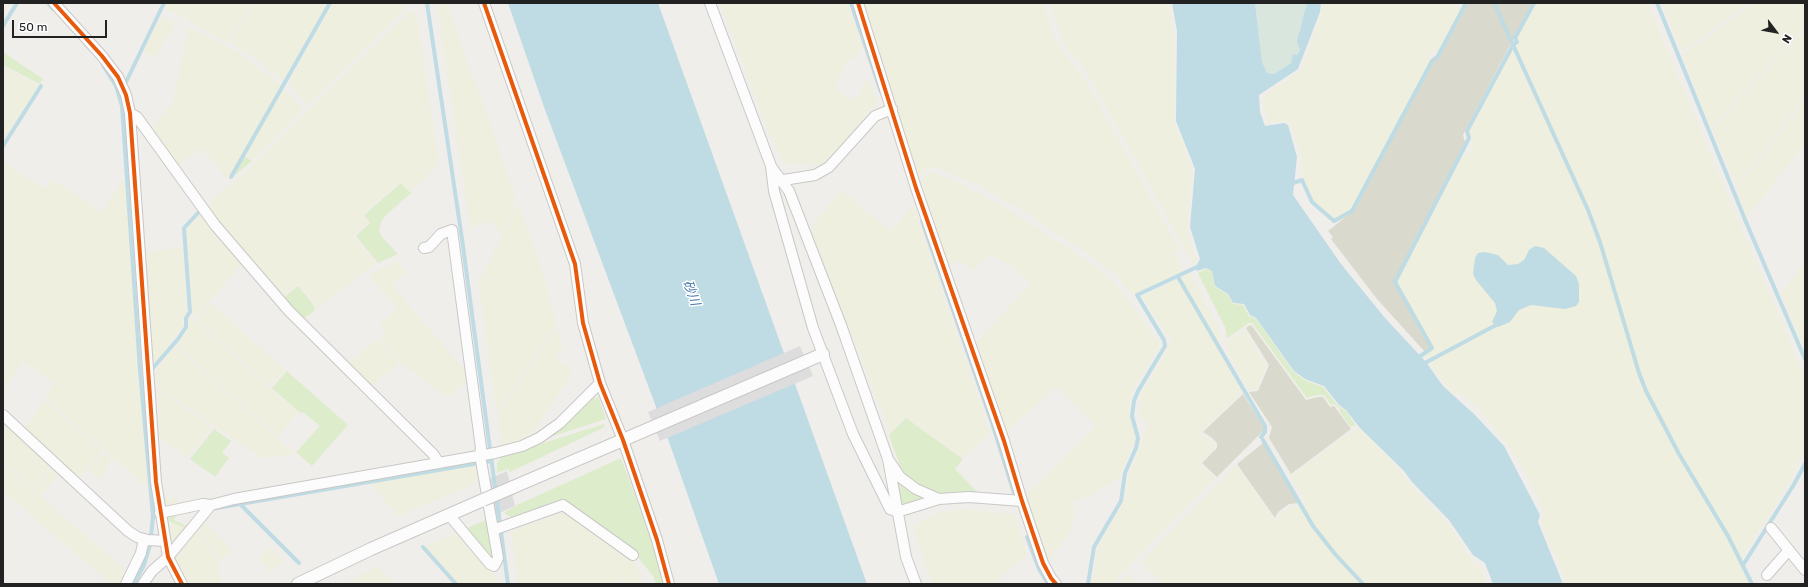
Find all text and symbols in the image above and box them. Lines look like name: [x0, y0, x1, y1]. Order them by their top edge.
scale bar: [14, 12, 109, 38]
north arrow: [1756, 12, 1796, 52]
text: 50 m: [19, 20, 47, 34]
text: N: [1779, 32, 1794, 45]
water label: 砂川: [679, 278, 703, 308]

